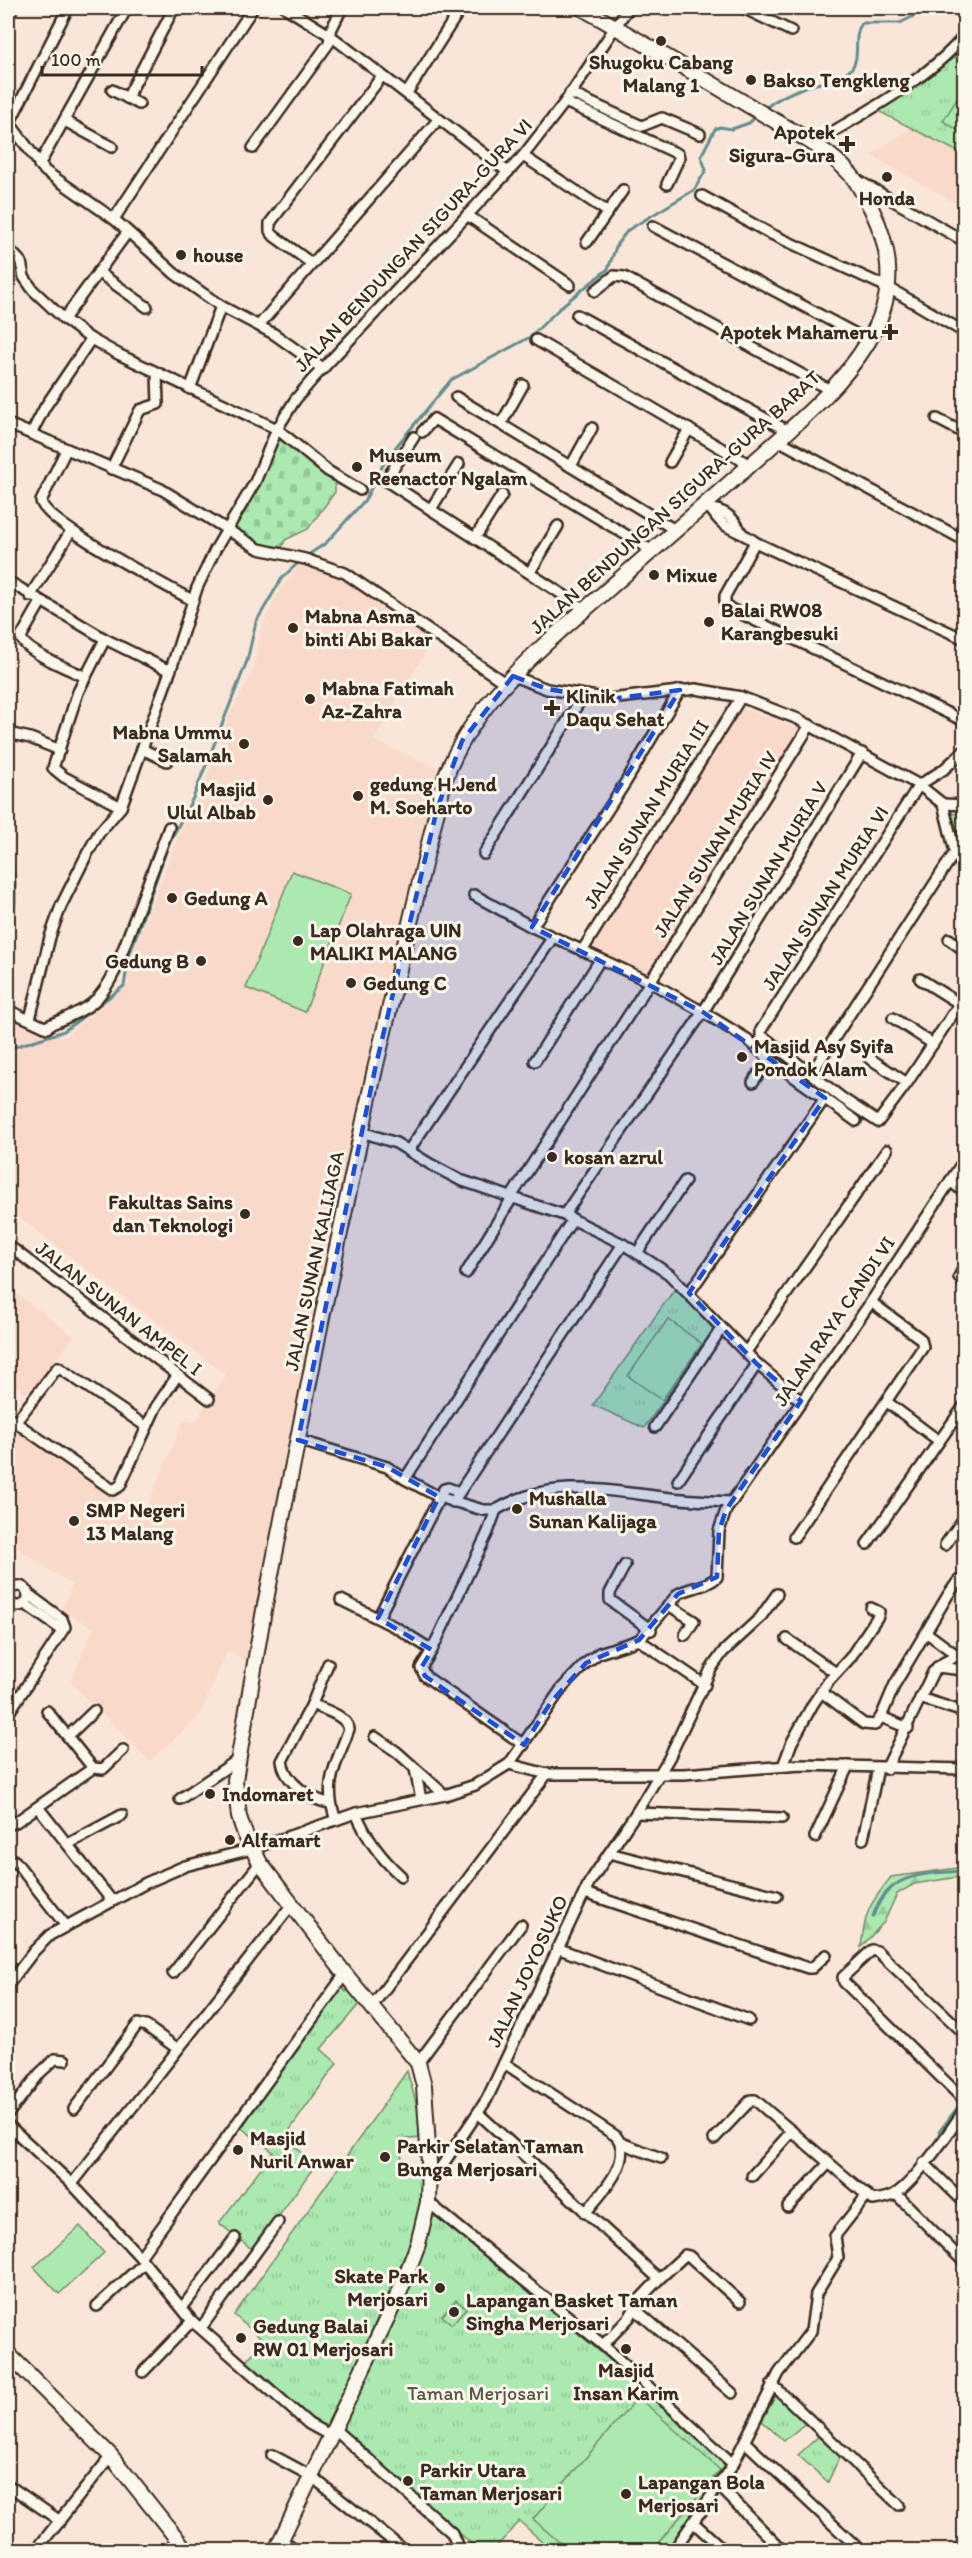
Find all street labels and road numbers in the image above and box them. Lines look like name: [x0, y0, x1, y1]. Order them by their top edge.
street label: JALAN BENDUNGAN SIGURA-GURA VI: [289, 113, 537, 377]
street label: JALAN BENDUNGAN SIGURA-GURA BARAT: [525, 365, 825, 639]
street label: JALAN SUNAN MURIA III: [578, 715, 714, 913]
street label: JALAN SUNAN MURIA IV: [648, 746, 782, 942]
street label: JALAN SUNAN MURIA V: [704, 777, 832, 969]
street label: JALAN SUNAN MURIA VI: [756, 801, 894, 995]
street label: JALAN SUNAN KALIJAGA: [279, 1149, 349, 1373]
street label: JALAN RAYA CANDI VI: [768, 1231, 900, 1411]
street label: JALAN SUNAN AMPEL I: [31, 1235, 207, 1381]
street label: JALAN JOYOSUKO: [481, 1891, 573, 2051]

